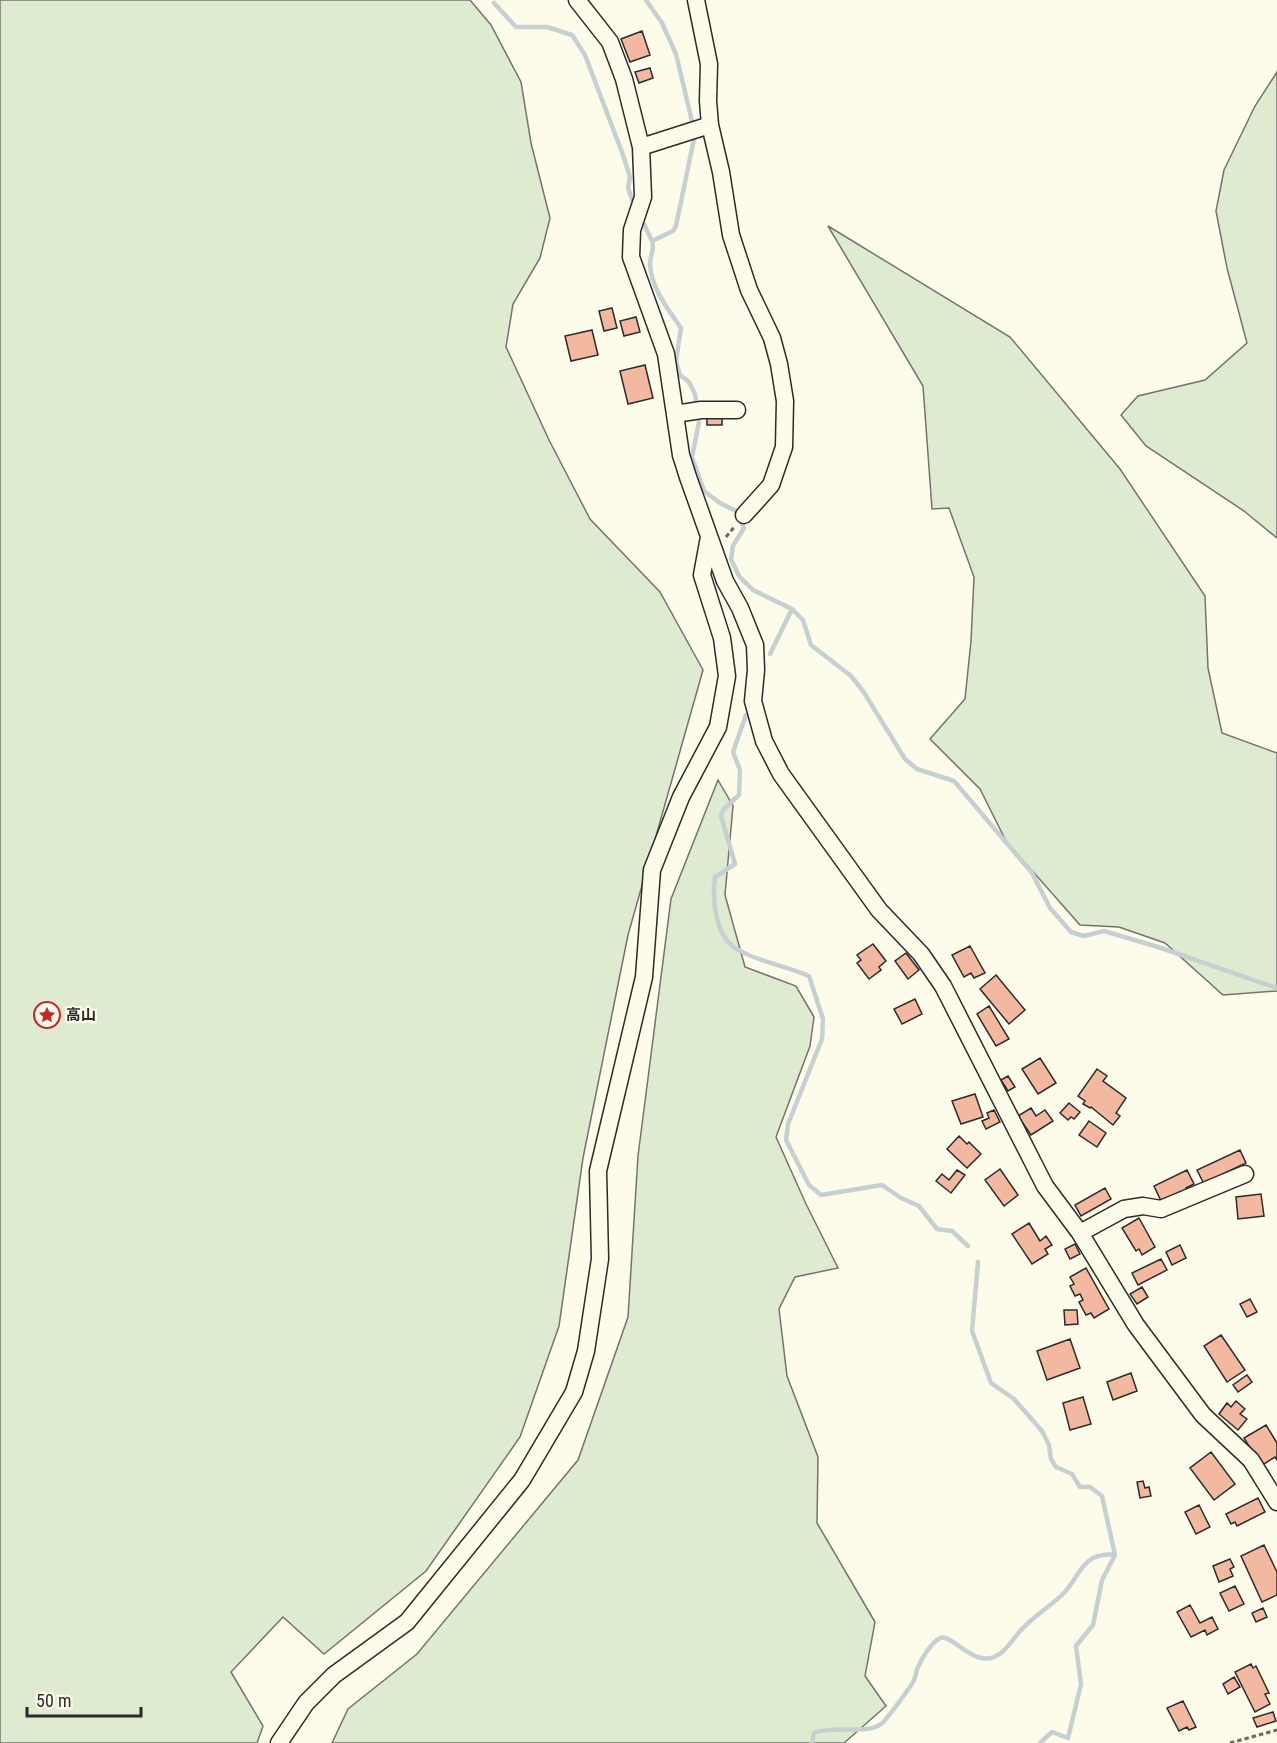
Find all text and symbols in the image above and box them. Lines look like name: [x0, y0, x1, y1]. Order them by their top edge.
place icon: 高山: [32, 1000, 62, 1030]
place label: 高山: [66, 1006, 96, 1024]
scale bar: [27, 1680, 141, 1718]
text: 50 m: [36, 1690, 71, 1711]

